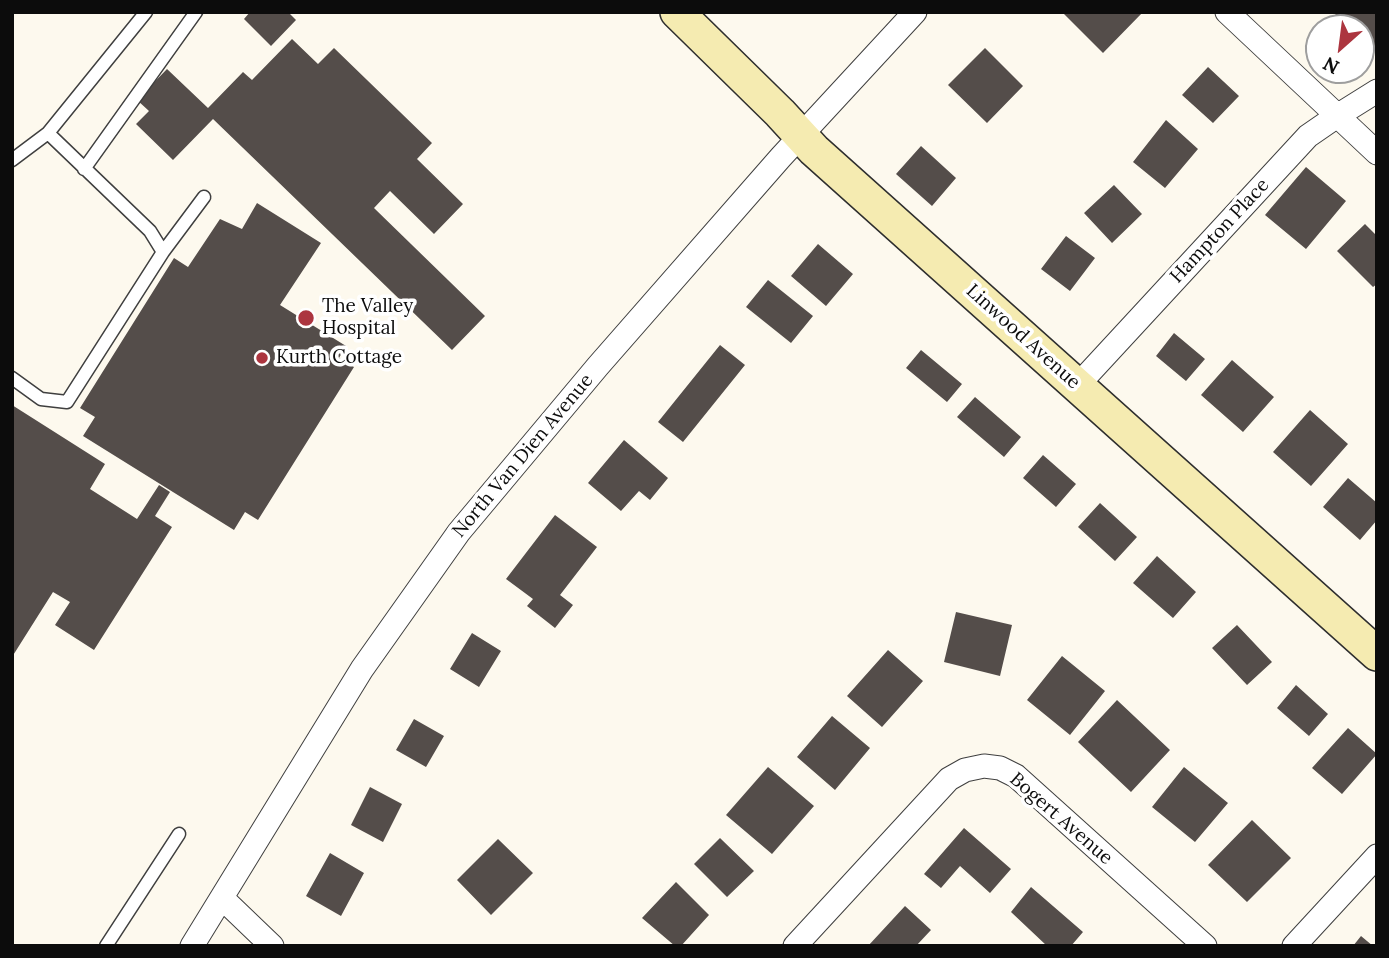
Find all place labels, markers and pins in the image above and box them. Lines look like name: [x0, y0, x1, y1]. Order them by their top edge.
place label: The Valley Hospital: [322, 296, 413, 340]
marker: The Valley Hospital: [296, 308, 316, 328]
place label: Kurth Cottage: [276, 347, 402, 369]
marker: Kurth Cottage: [254, 350, 270, 366]

